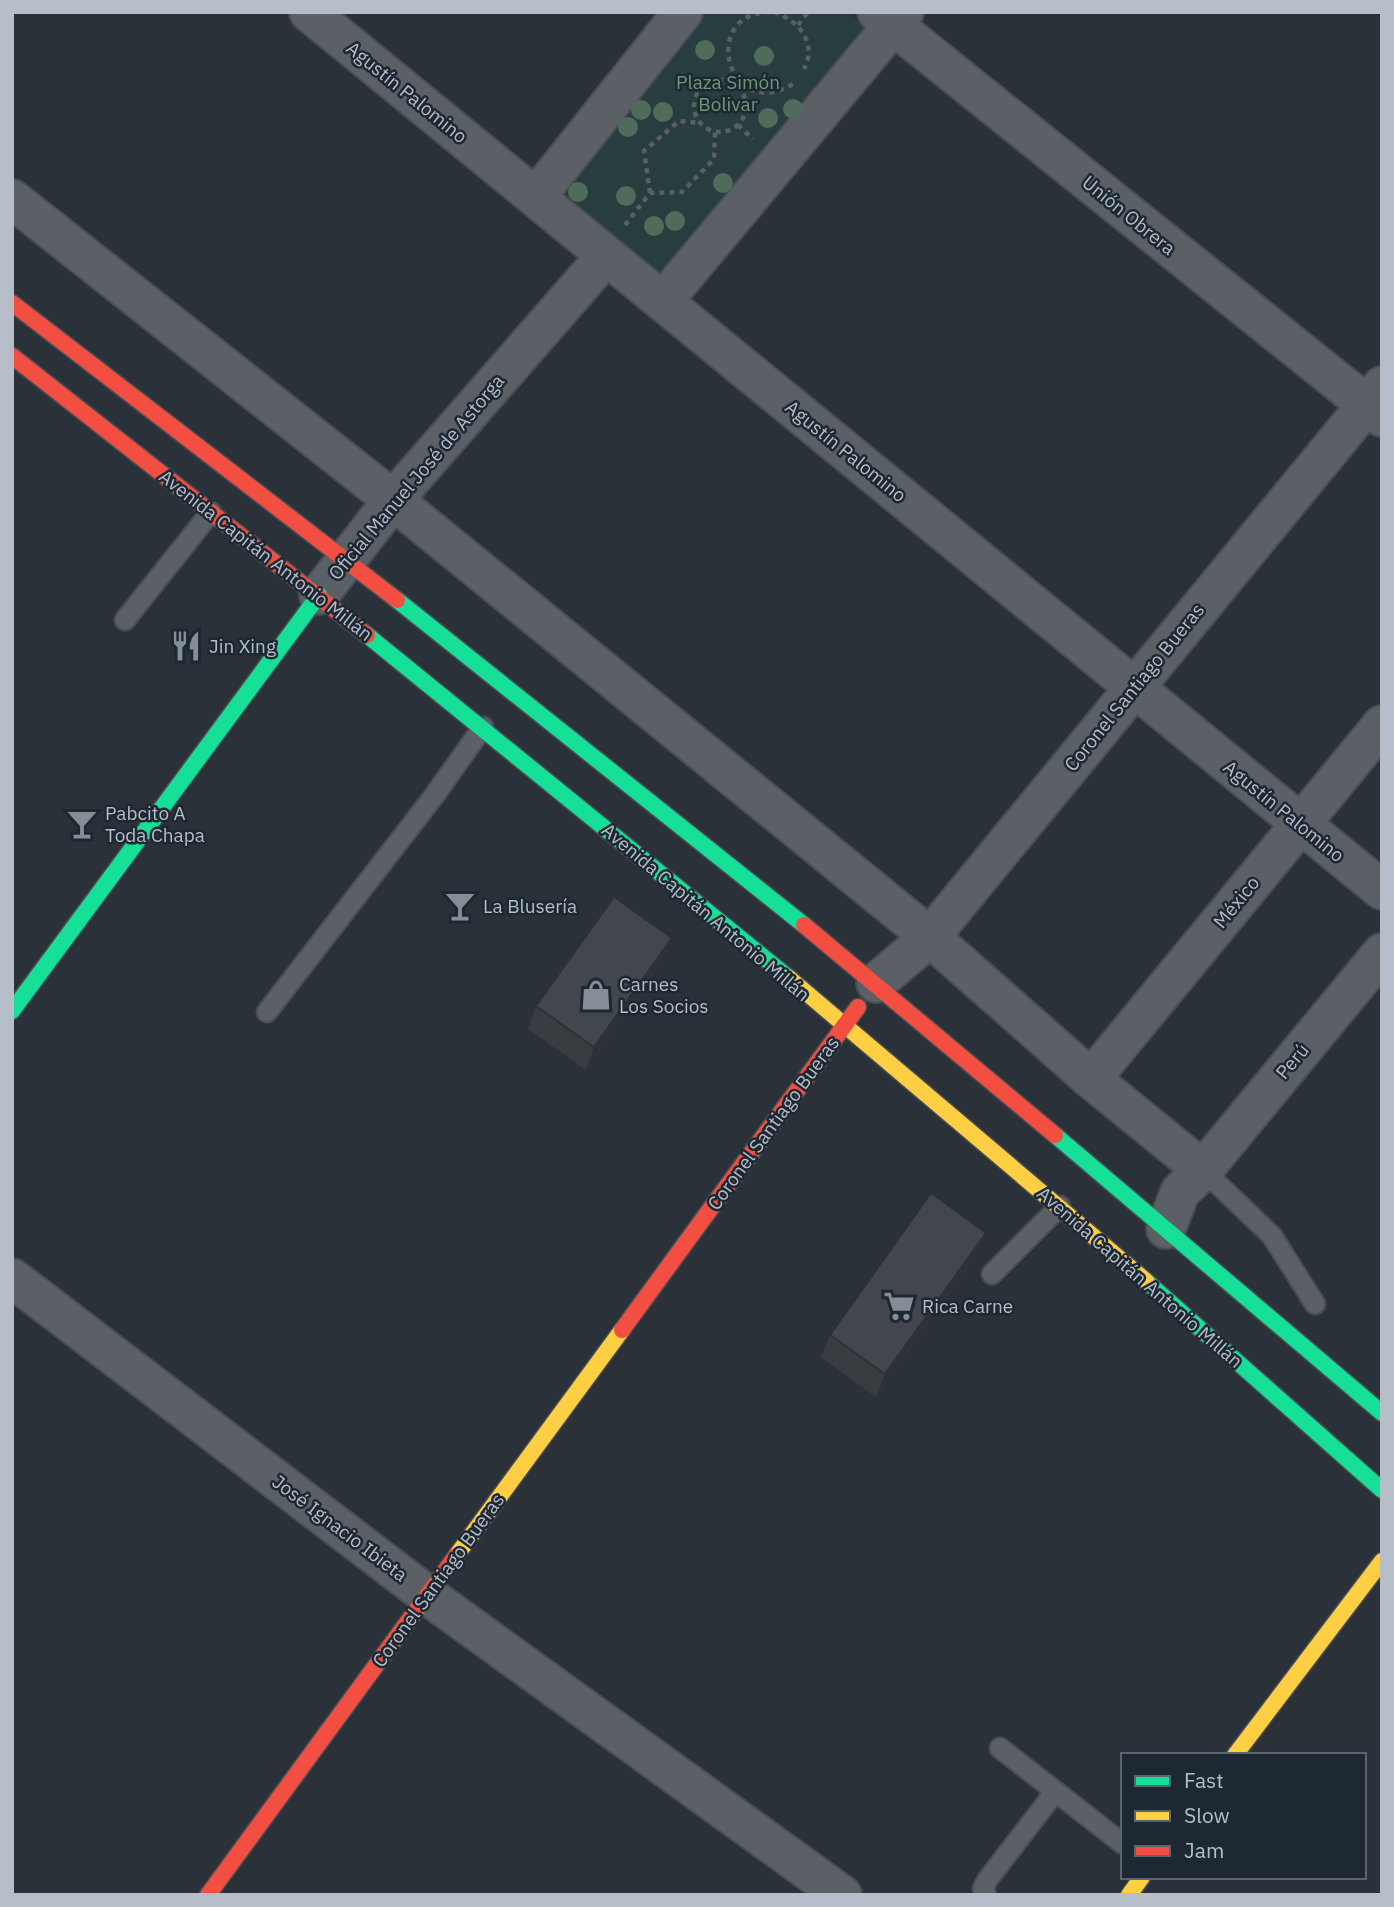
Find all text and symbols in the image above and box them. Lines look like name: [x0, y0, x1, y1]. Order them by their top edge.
street label: Agustín Palomino: [342, 36, 472, 148]
park label: Plaza Simón Bolivar: [676, 70, 780, 116]
street label: Unión Obrera: [1077, 170, 1181, 260]
street label: Oficial Manuel José de Astorga: [323, 369, 509, 585]
street label: Agustín Palomino: [781, 395, 911, 507]
street label: Avenida Capitán Antonio Millán: [154, 464, 378, 646]
street label: Coronel Santiago Bueras: [1059, 598, 1209, 776]
restaurant icon: Jin Xing: [169, 629, 203, 663]
place label: Jin Xing: [209, 634, 276, 658]
street label: Agustín Palomino: [1219, 755, 1349, 867]
place label: Pabcito A Toda Chapa: [105, 801, 205, 847]
bar icon: Pabcito A Toda Chapa: [65, 807, 99, 841]
street label: Avenida Capitán Antonio Millán: [597, 818, 815, 1006]
street label: México: [1208, 871, 1264, 933]
bar icon: La Blusería: [443, 889, 477, 923]
place label: La Blusería: [483, 894, 577, 918]
place label: Carnes Los Socios: [619, 972, 709, 1018]
shop icon: Carnes Los Socios: [579, 978, 613, 1012]
street label: Coronel Santiago Bueras: [702, 1031, 844, 1215]
street label: Perú: [1270, 1038, 1314, 1084]
street label: Avenida Capitán Antonio Millán: [1032, 1181, 1248, 1373]
supermarket icon: Rica Carne: [882, 1289, 916, 1323]
place label: Rica Carne: [922, 1294, 1013, 1318]
street label: José Ignacio Ibieta: [268, 1469, 412, 1587]
street label: Coronel Santiago Bueras: [367, 1488, 509, 1672]
legend: [1121, 1753, 1366, 1879]
text: Fast: [1184, 1766, 1224, 1794]
text: Slow: [1184, 1801, 1230, 1829]
text: Jam: [1184, 1836, 1224, 1864]

